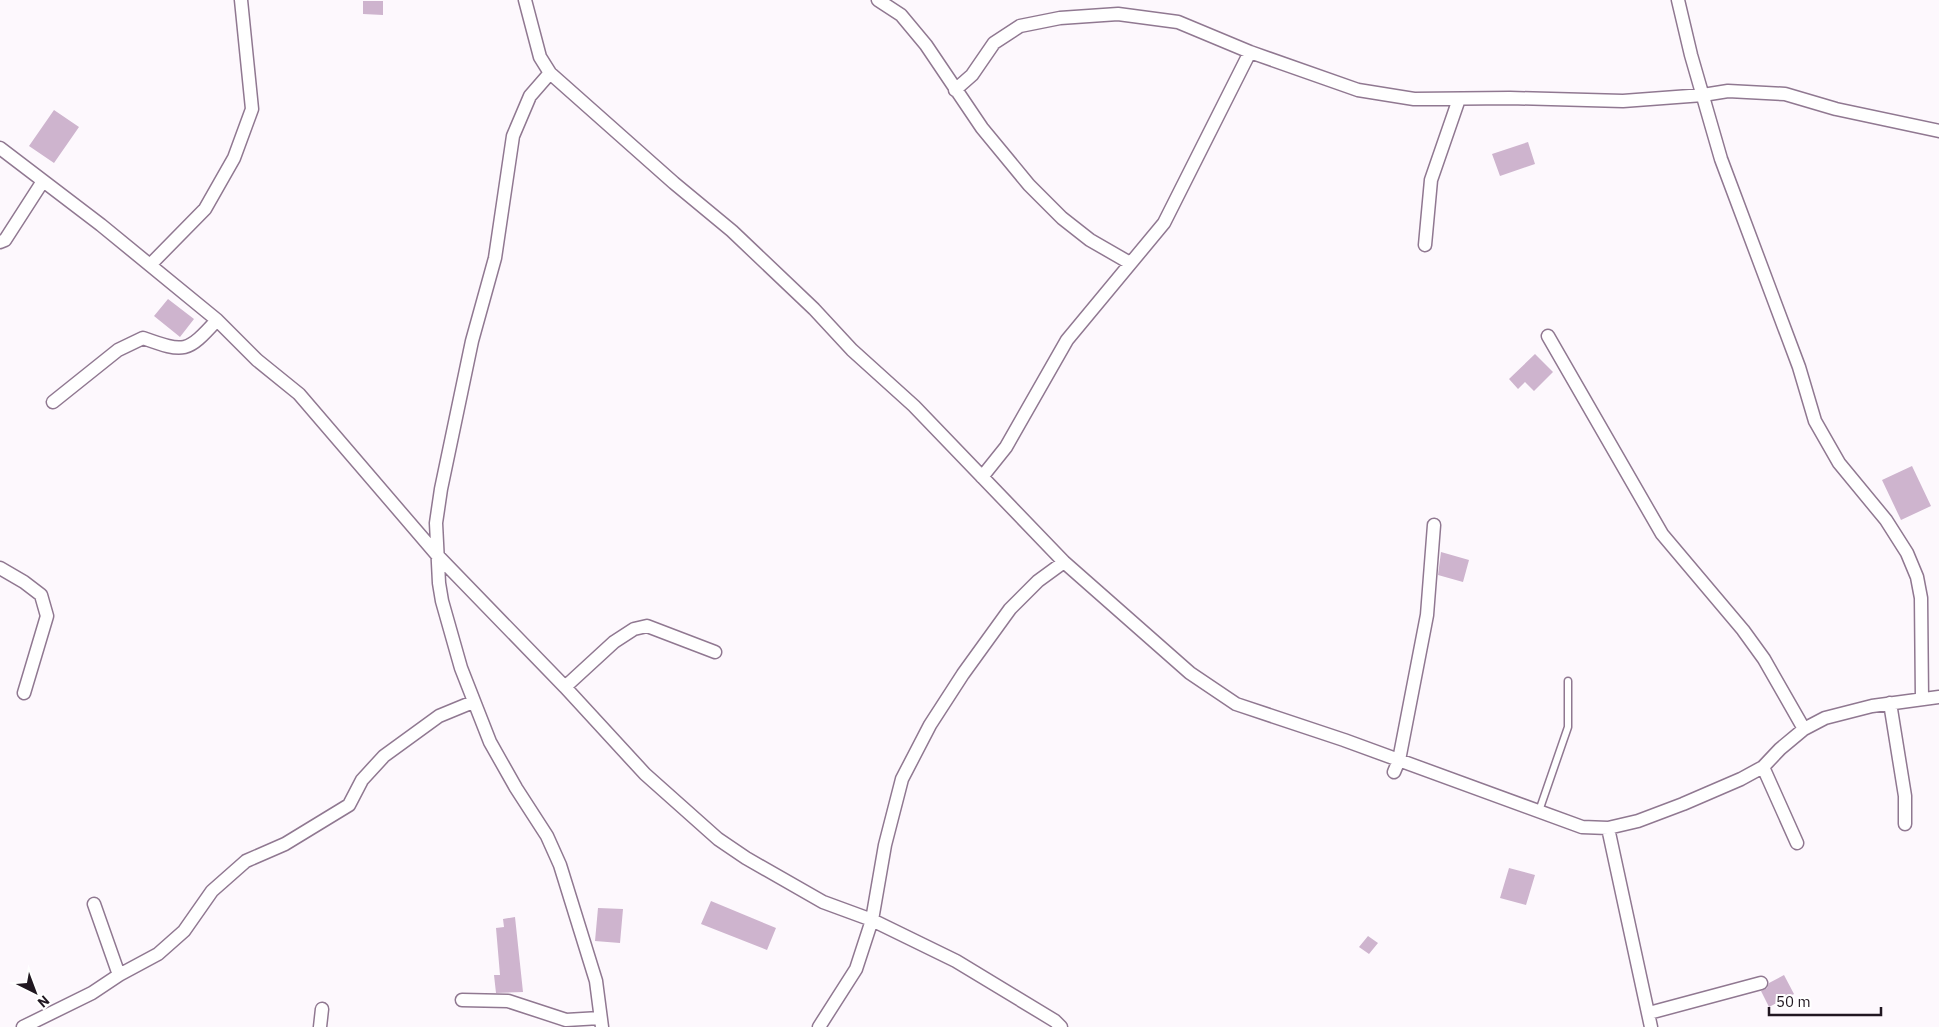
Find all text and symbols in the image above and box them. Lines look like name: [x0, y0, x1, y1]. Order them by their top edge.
north arrow: [10, 967, 60, 1017]
scale bar: [1769, 984, 1882, 1016]
text: N: [34, 992, 53, 1012]
text: 50 m: [1776, 992, 1811, 1011]

